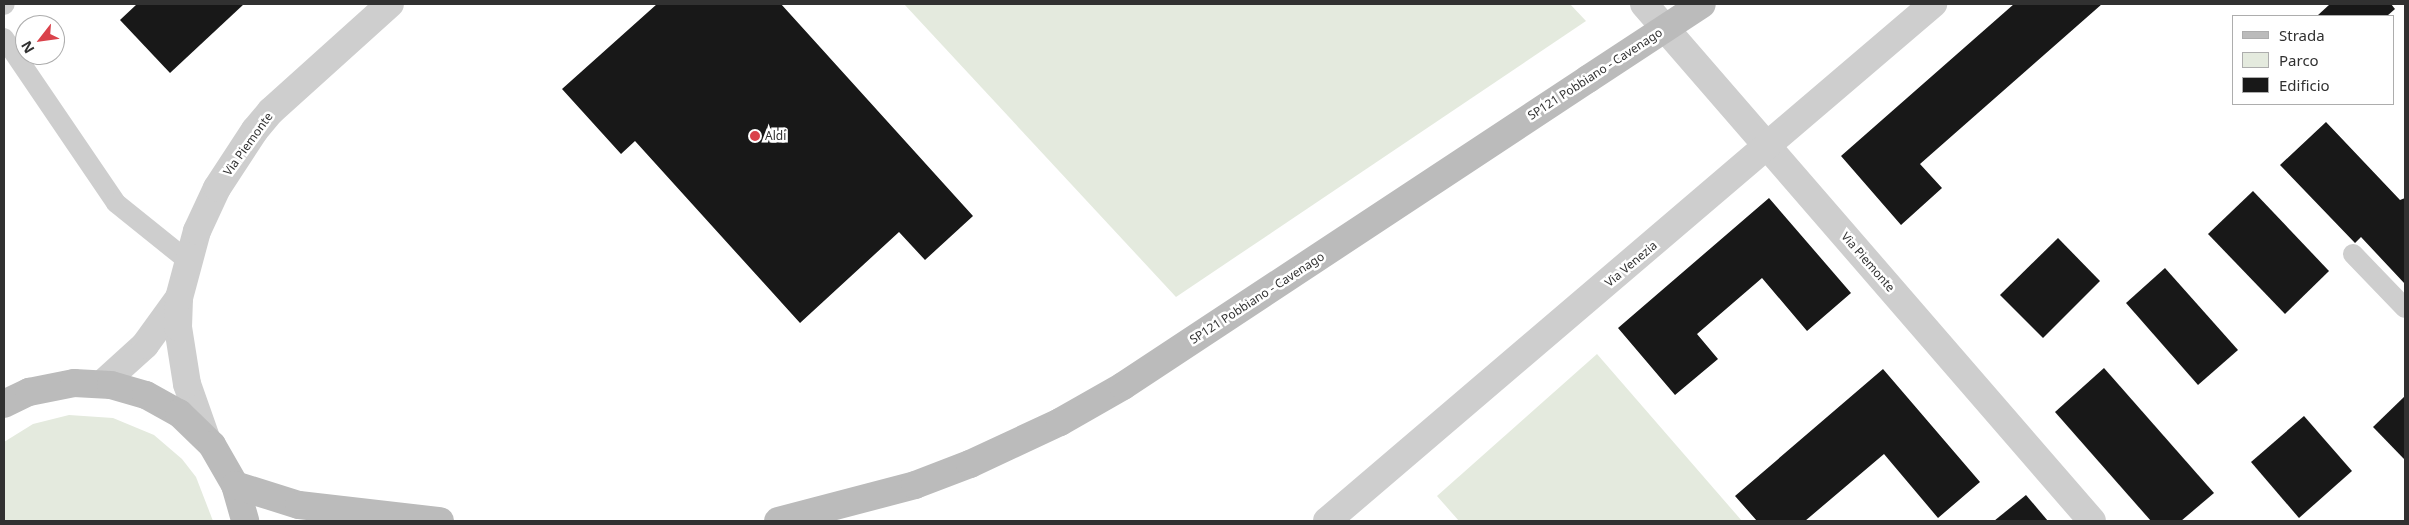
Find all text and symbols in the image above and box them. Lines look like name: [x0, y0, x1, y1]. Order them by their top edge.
north arrow: [15, 15, 65, 65]
legend: [2232, 15, 2394, 105]
street label: SP121 Pobbiano - Cavenago: [1525, 25, 1665, 123]
text: Strada: [2279, 25, 2325, 45]
text: N: [16, 38, 39, 57]
text: Parco: [2279, 50, 2319, 70]
text: Edificio: [2279, 75, 2330, 95]
street label: Via Piemonte: [220, 110, 276, 178]
place label: Aldi: [765, 129, 786, 143]
marker: Aldi: [749, 130, 761, 142]
street label: Via Piemonte: [1838, 229, 1898, 295]
street label: Via Venezia: [1602, 238, 1660, 290]
street label: SP121 Pobbiano - Cavenago: [1187, 249, 1327, 347]

